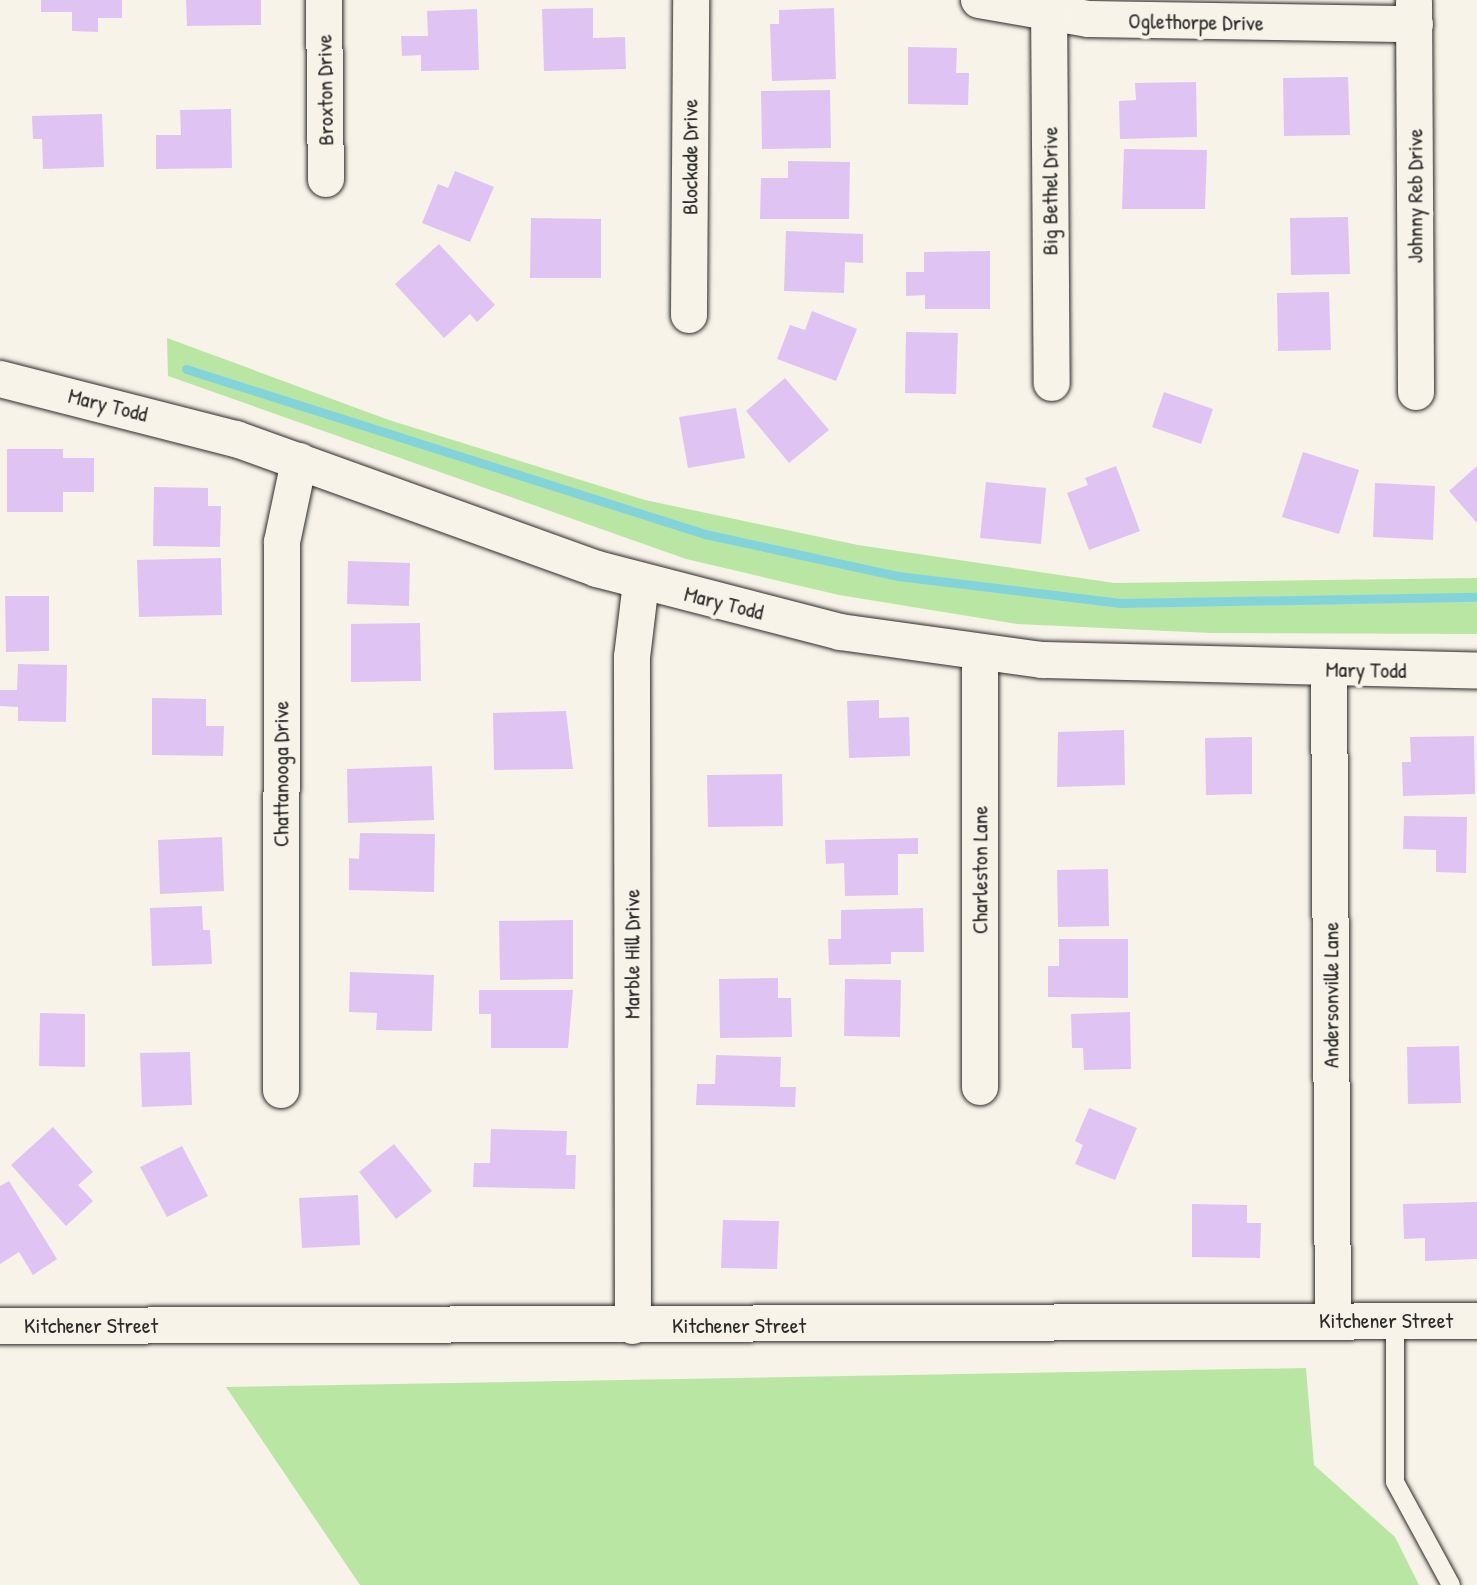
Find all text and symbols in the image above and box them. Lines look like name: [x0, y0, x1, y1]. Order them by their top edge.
street label: Oglethorpe Drive: [1128, 8, 1264, 36]
street label: Broxton Drive: [311, 34, 339, 146]
street label: Blockade Drive: [677, 99, 703, 215]
street label: Big Bethel Drive: [1037, 127, 1063, 255]
street label: Johnny Reb Drive: [1402, 129, 1428, 263]
street label: Mary Todd: [66, 382, 150, 428]
street label: Mary Todd: [682, 580, 766, 626]
street label: Mary Todd: [1325, 656, 1407, 684]
street label: Chattanooga Drive: [268, 701, 294, 847]
street label: Charleston Lane: [967, 806, 993, 934]
street label: Marble Hill Drive: [619, 889, 645, 1019]
street label: Andersonville Lane: [1318, 922, 1344, 1068]
street label: Kitchener Street: [1319, 1308, 1453, 1334]
street label: Kitchener Street: [24, 1313, 158, 1339]
street label: Kitchener Street: [672, 1313, 806, 1339]

